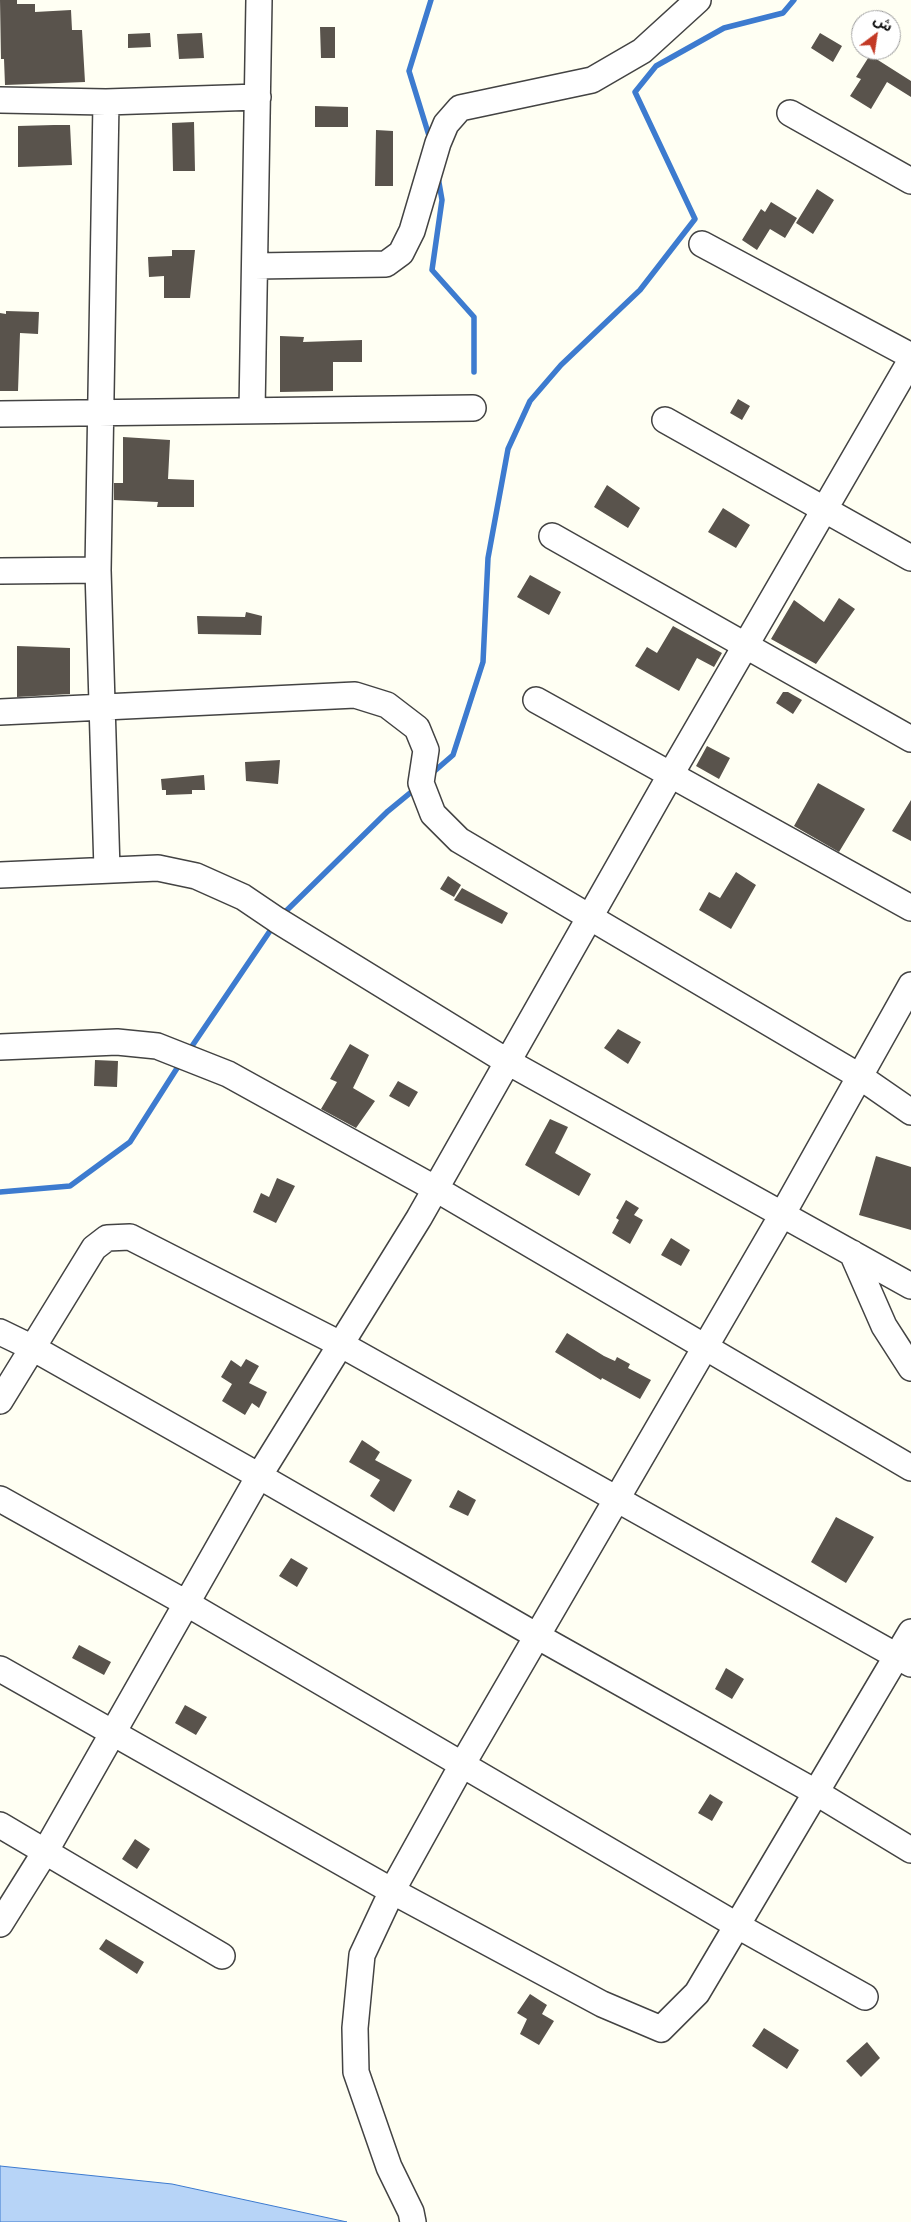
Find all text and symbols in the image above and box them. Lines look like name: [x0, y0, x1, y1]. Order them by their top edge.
north arrow: [851, 10, 901, 60]
text: ش: [870, 10, 896, 36]

